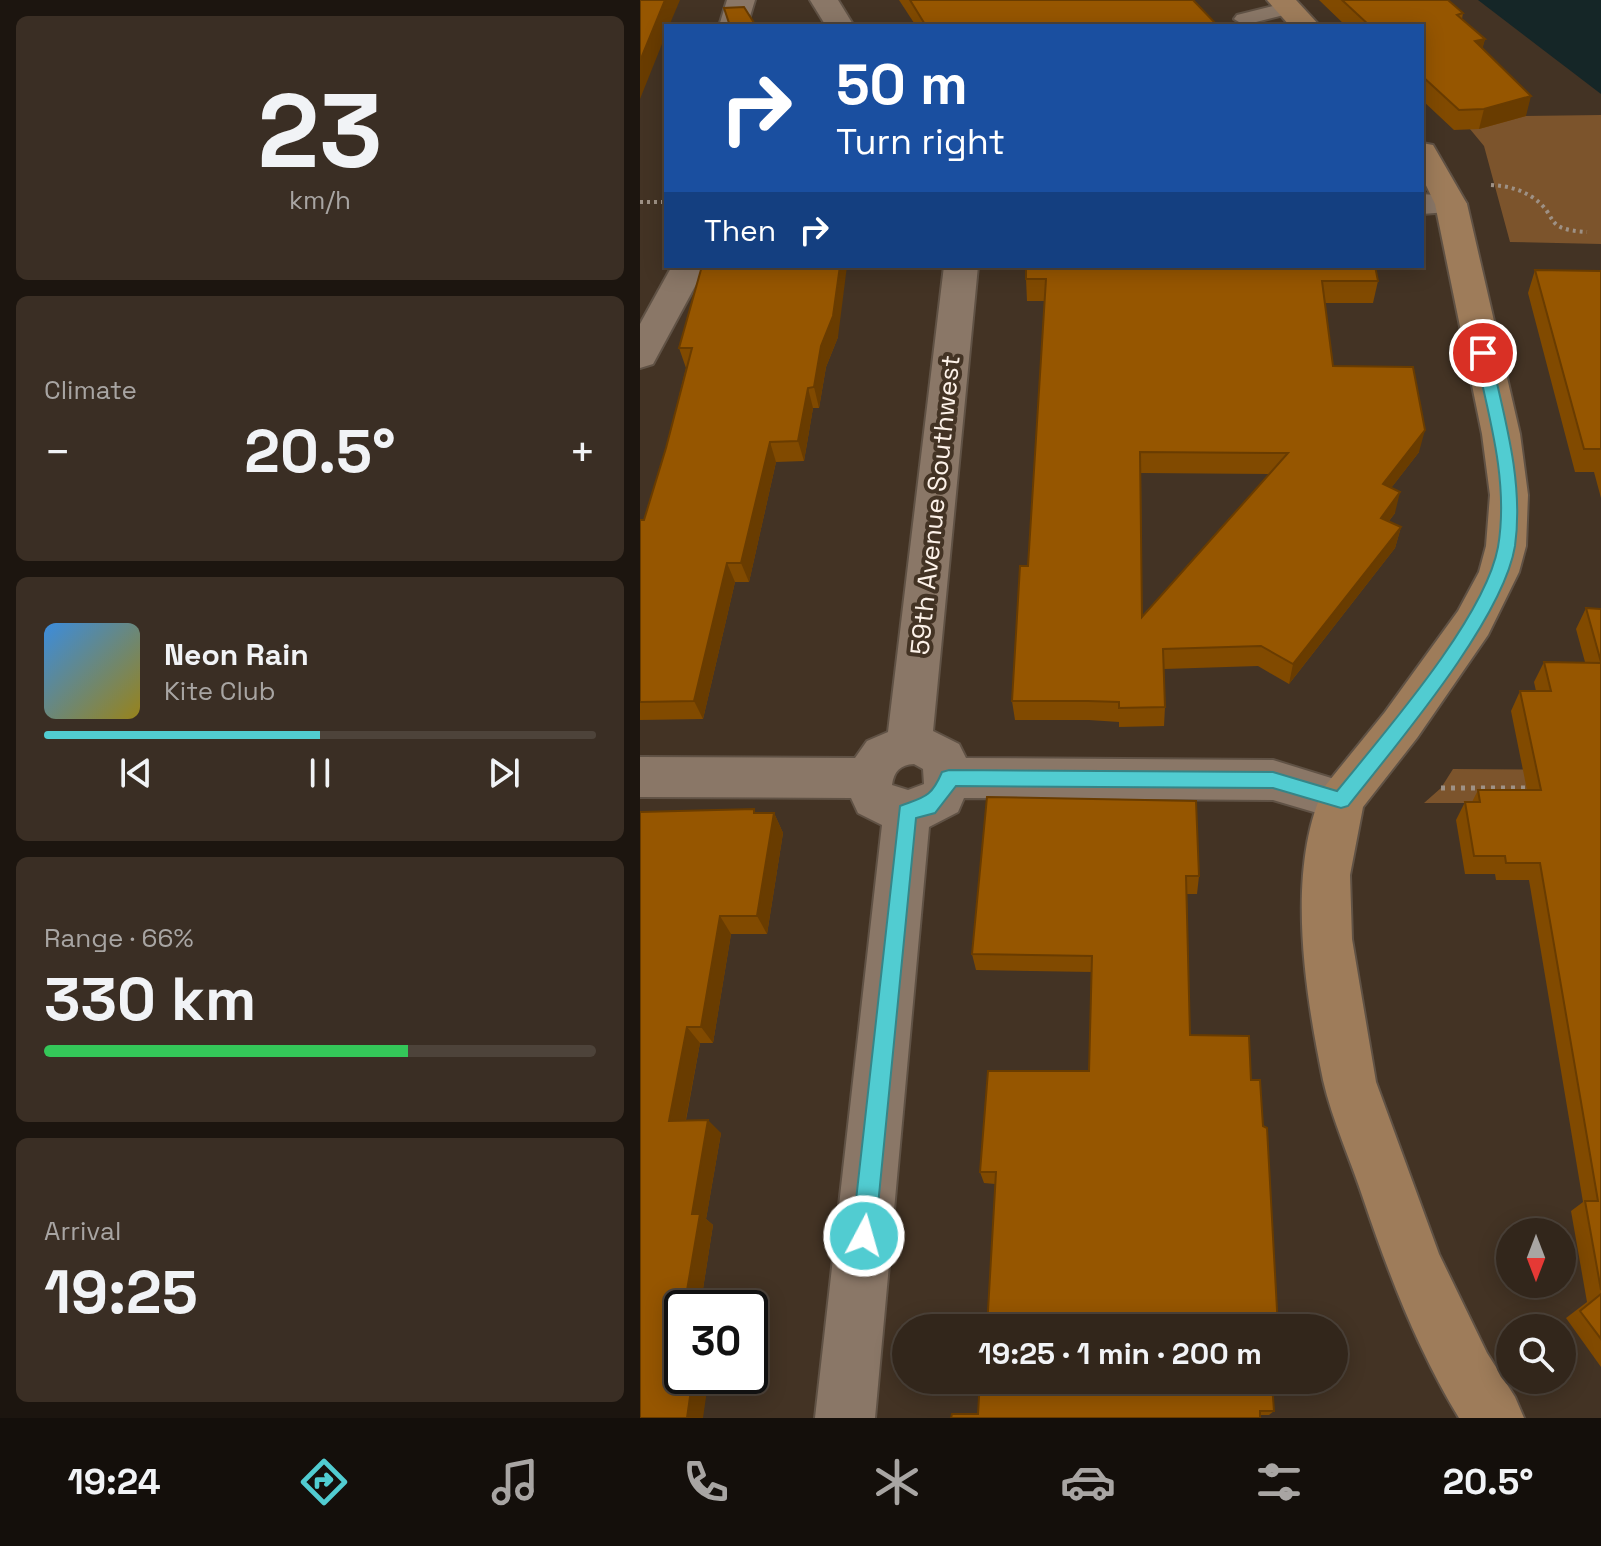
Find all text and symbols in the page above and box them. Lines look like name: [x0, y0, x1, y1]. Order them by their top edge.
text: 50 m: [836, 49, 968, 120]
icon: right: [704, 56, 808, 160]
text: 23: [257, 65, 383, 197]
text: Turn right: [836, 119, 1005, 165]
text: km/h: [289, 183, 351, 217]
icon: right: [792, 208, 836, 252]
text: Then: [704, 211, 776, 250]
pin: [1449, 319, 1517, 387]
icon: arrive: [1461, 331, 1505, 375]
street label: 59th Avenue Southwest: [902, 353, 968, 657]
text: Climate: [44, 373, 137, 407]
text: 20.5°: [244, 413, 396, 490]
text: −: [44, 424, 71, 480]
text: +: [569, 424, 596, 480]
text: Neon Rain: [164, 635, 309, 674]
text: Kite Club: [164, 674, 276, 708]
icon: previous: [114, 751, 158, 795]
icon: pause: [298, 751, 342, 795]
icon: next: [482, 751, 526, 795]
text: Range · 66%: [44, 921, 194, 955]
text: 330 km: [44, 961, 256, 1038]
position arrow: [822, 1194, 906, 1278]
text: Arrival: [44, 1214, 121, 1248]
north arrow: [1496, 1218, 1576, 1298]
map controls: [1496, 1218, 1576, 1394]
text: 19:25: [44, 1254, 198, 1331]
speed limit sign: 30: [664, 1290, 768, 1394]
button: search: [1496, 1314, 1576, 1394]
text: 19:25 · 1 min · 200 m: [978, 1334, 1262, 1373]
icon: directions: [296, 1454, 352, 1510]
icon: music: [487, 1454, 543, 1510]
icon: phone: [678, 1454, 734, 1510]
icon: climate: [869, 1454, 925, 1510]
icon: car: [1060, 1454, 1116, 1510]
icon: filters: [1251, 1454, 1307, 1510]
text: 19:24: [68, 1459, 161, 1505]
text: 20.5°: [1443, 1459, 1533, 1505]

